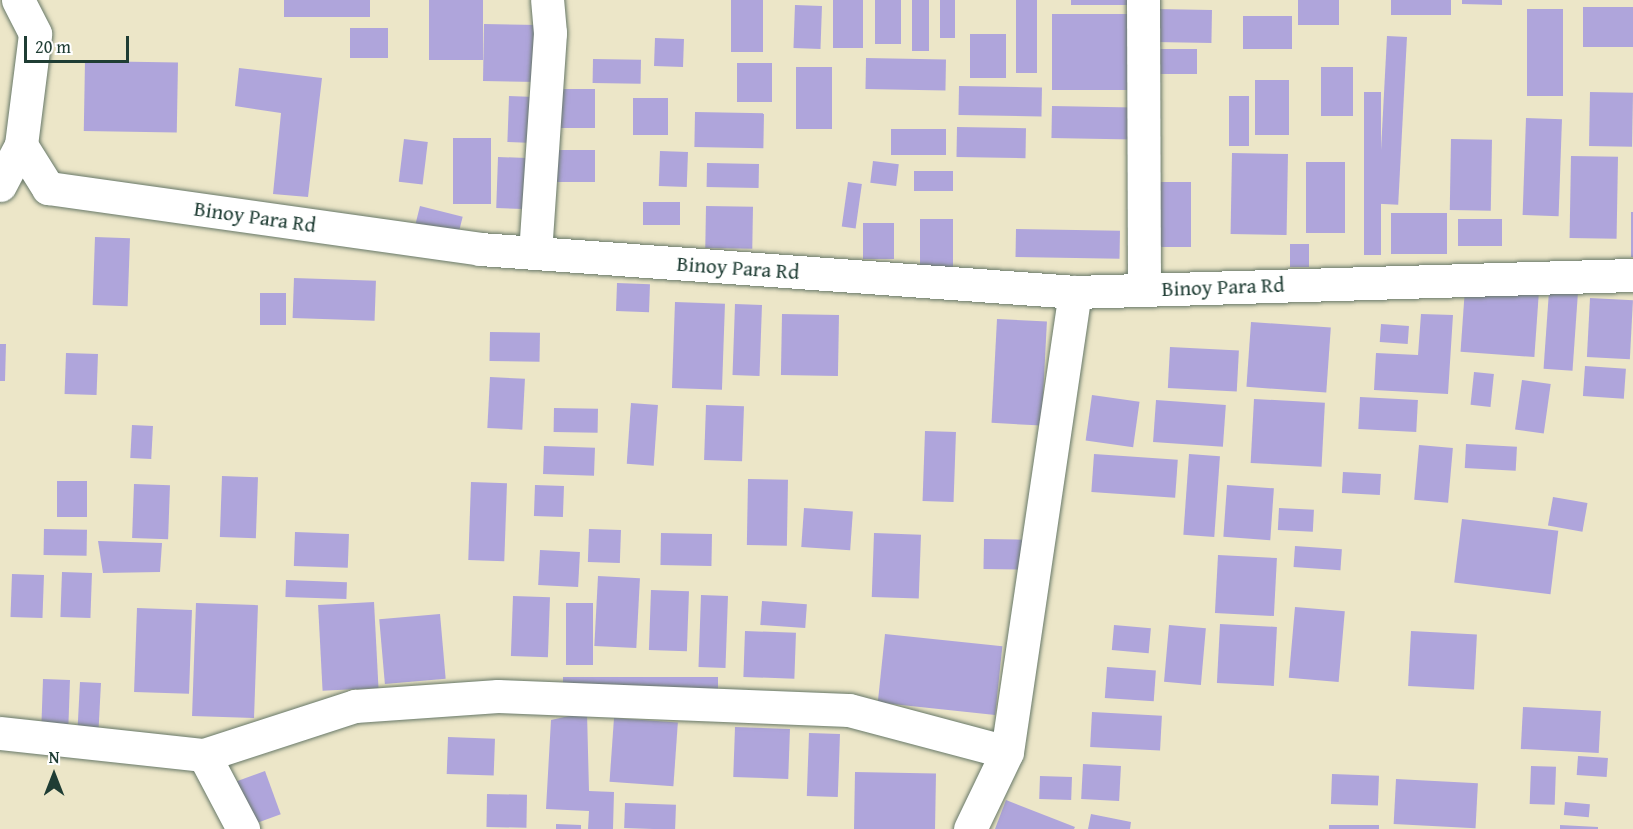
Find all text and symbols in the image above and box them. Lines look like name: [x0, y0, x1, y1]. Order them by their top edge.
scale bar: [27, 24, 132, 62]
text: 20 m: [35, 33, 71, 60]
street label: Binoy Para Rd: [192, 196, 318, 238]
street label: Binoy Para Rd: [676, 251, 800, 285]
street label: Binoy Para Rd: [1161, 272, 1285, 302]
north arrow: [24, 745, 84, 805]
text: N: [49, 745, 59, 769]

